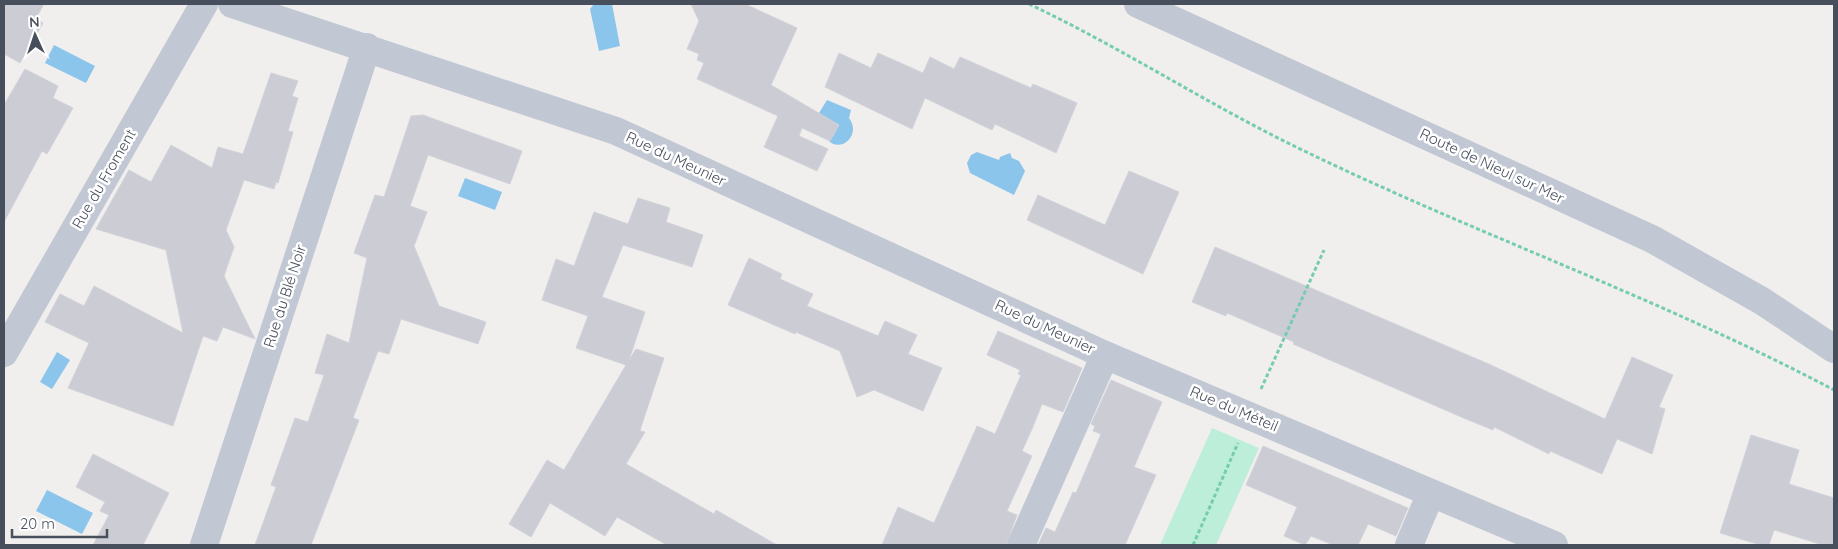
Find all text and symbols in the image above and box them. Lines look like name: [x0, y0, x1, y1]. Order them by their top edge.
north arrow: [10, 10, 60, 60]
text: N: [29, 13, 40, 31]
street label: Route de Nieul sur Mer: [1417, 124, 1568, 208]
street label: Rue du Froment: [67, 126, 140, 232]
street label: Rue du Meunier: [623, 127, 730, 190]
street label: Rue du Blé Noir: [259, 242, 310, 350]
street label: Rue du Meunier: [992, 295, 1099, 358]
street label: Rue du Méteil: [1187, 381, 1281, 436]
scale bar: [12, 506, 108, 538]
text: 20 m: [20, 514, 55, 533]

